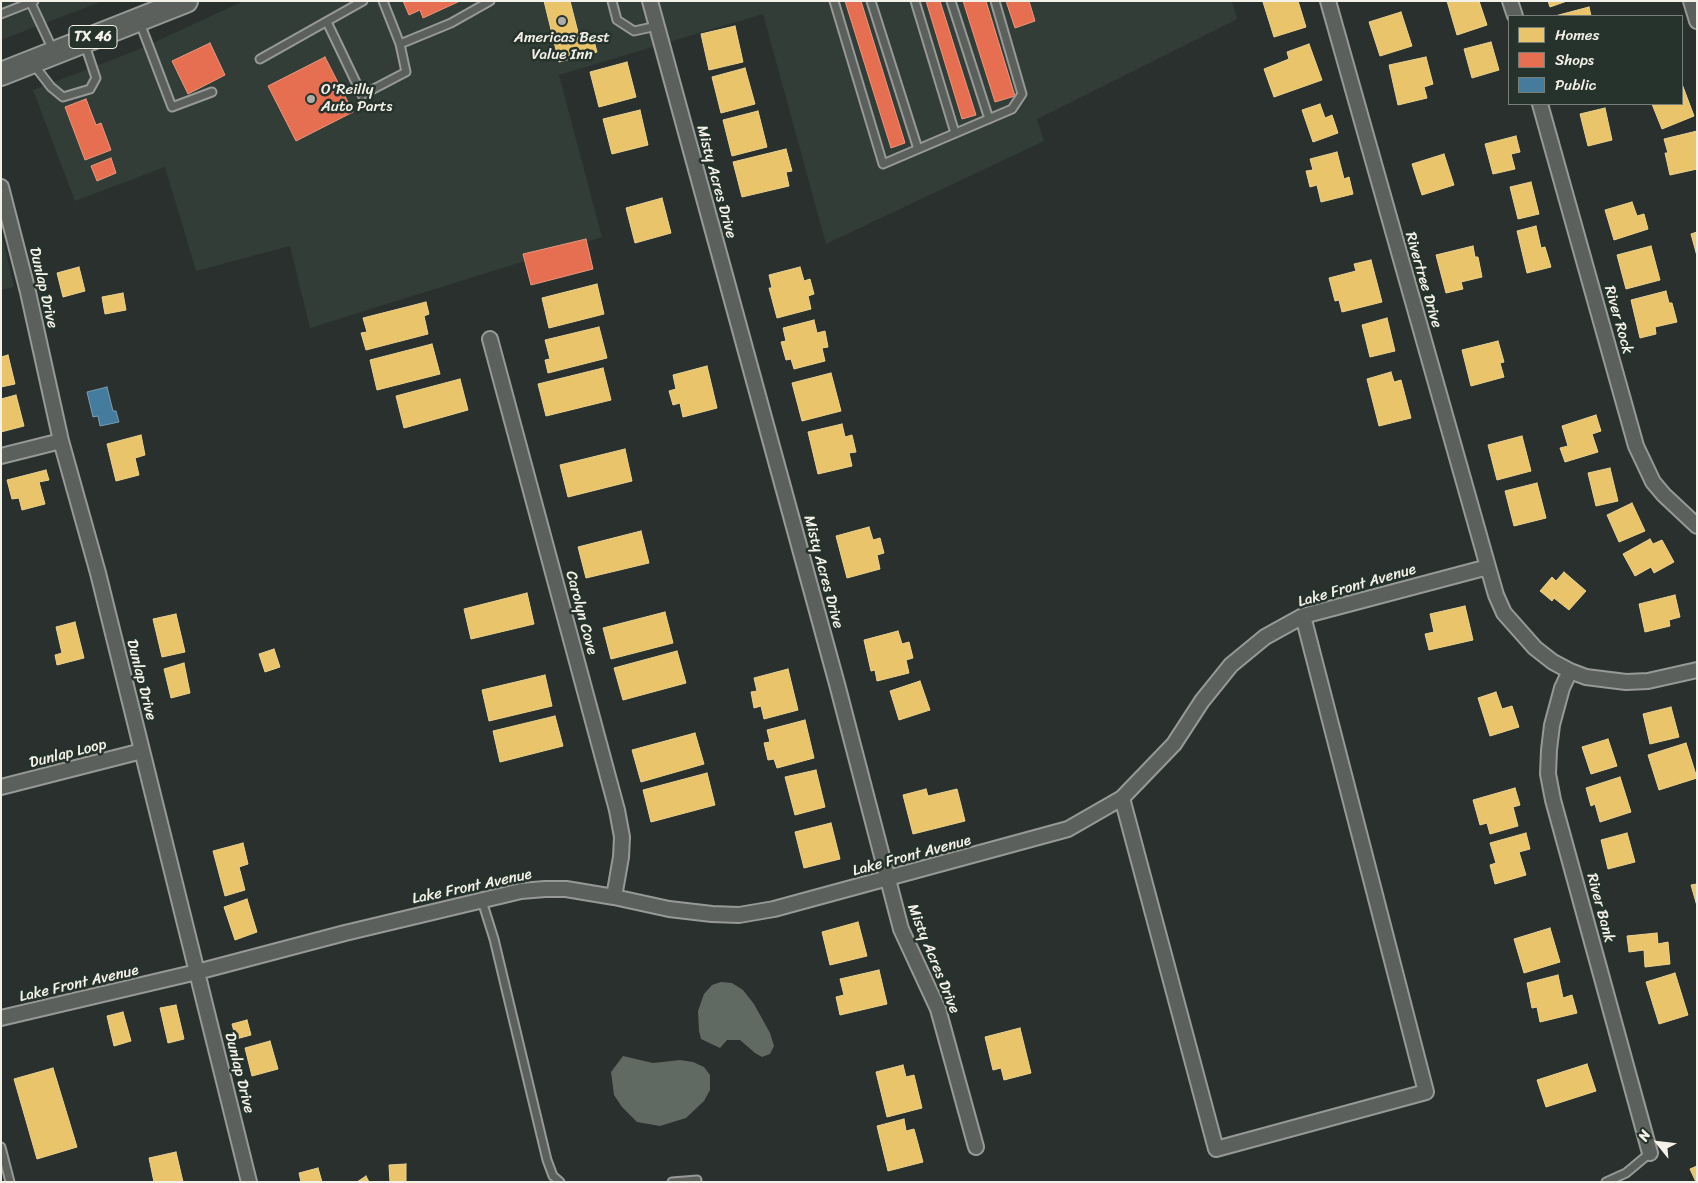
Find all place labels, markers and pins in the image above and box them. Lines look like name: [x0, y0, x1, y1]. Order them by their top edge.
marker: Americas Best Value Inn: [556, 15, 568, 27]
place label: Americas Best Value Inn: [514, 29, 610, 64]
place label: O'Reilly Auto Parts: [321, 81, 392, 116]
marker: O'Reilly Auto Parts: [305, 93, 317, 105]

